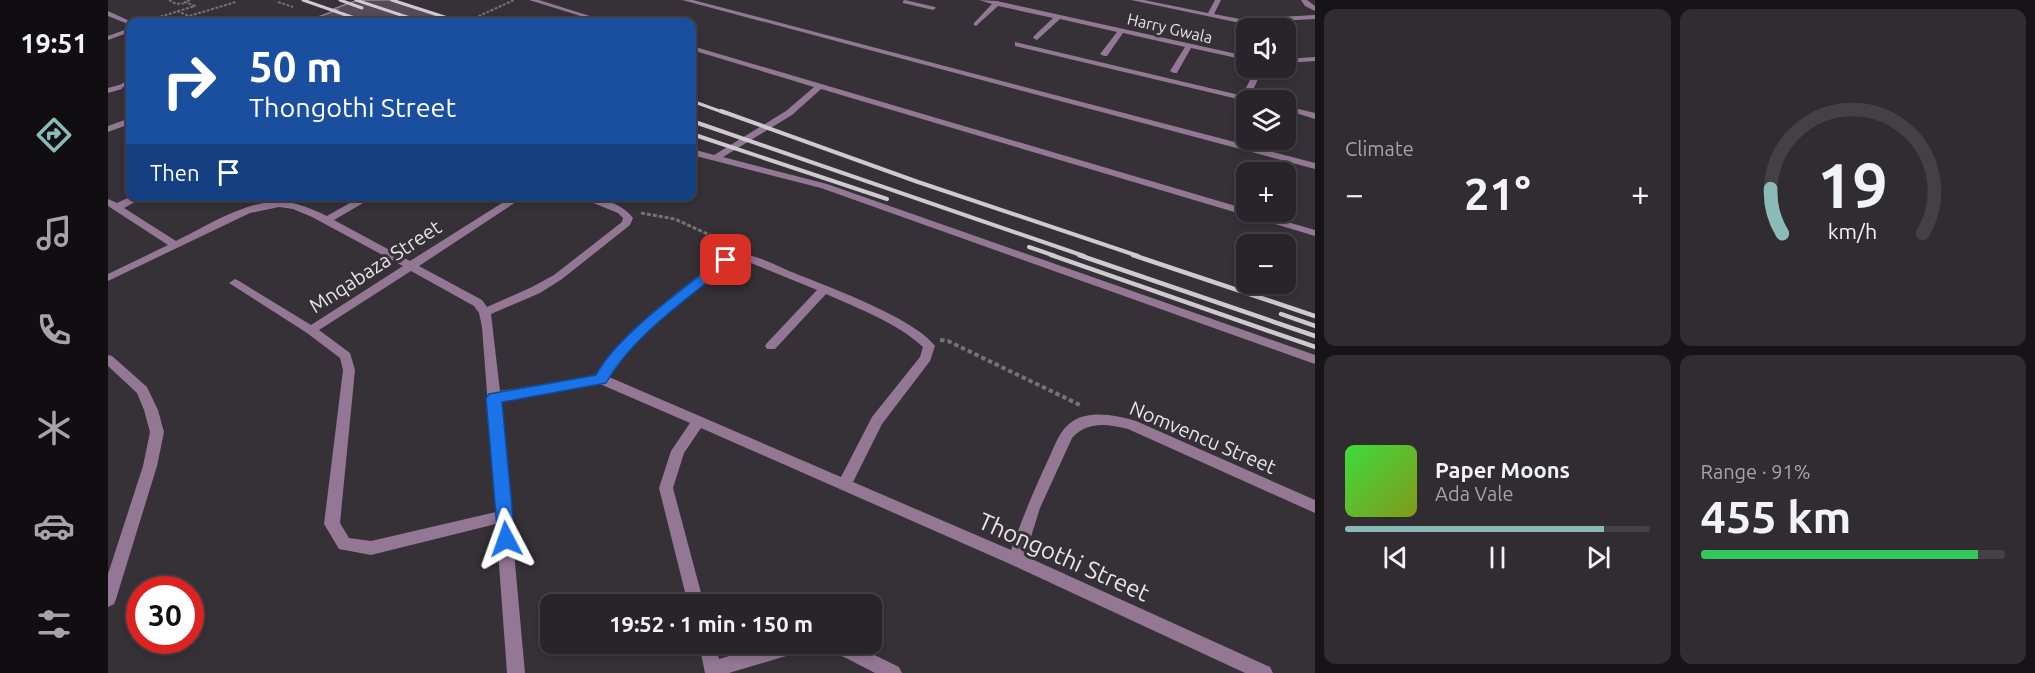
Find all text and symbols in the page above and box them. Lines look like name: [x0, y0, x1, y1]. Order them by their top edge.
street label: Harry Gwala: [1126, 9, 1214, 47]
map controls: [1236, 18, 1296, 294]
button: sound: [1236, 18, 1296, 78]
text: 19:51: [20, 28, 88, 58]
icon: right: [150, 42, 228, 120]
text: 50 m: [249, 43, 343, 90]
button: layers: [1236, 90, 1296, 150]
text: Thongothi Street: [249, 92, 456, 122]
icon: directions: [33, 114, 75, 156]
text: Climate: [1345, 137, 1414, 160]
text: 19: [1818, 150, 1888, 220]
icon: arrive: [212, 156, 245, 189]
text: Then: [150, 160, 200, 185]
button: +: [1236, 162, 1296, 222]
text: 21°: [1464, 168, 1531, 219]
text: −: [1345, 175, 1364, 212]
text: +: [1631, 175, 1650, 212]
icon: music: [33, 212, 75, 254]
street label: Mnqabaza Street: [305, 215, 445, 317]
text: km/h: [1828, 220, 1877, 244]
pin: [700, 234, 751, 285]
button: −: [1236, 234, 1296, 294]
icon: arrive: [709, 243, 742, 276]
icon: phone: [33, 309, 75, 351]
street label: Nomvencu Street: [1126, 396, 1280, 478]
icon: climate: [33, 407, 75, 449]
text: Paper Moons: [1435, 457, 1570, 482]
text: Range · 91%: [1701, 460, 1811, 483]
text: Ada Vale: [1435, 482, 1513, 505]
text: 455 km: [1701, 491, 1851, 542]
icon: car: [33, 505, 75, 547]
position arrow: [474, 507, 538, 571]
street label: Thongothi Street: [974, 507, 1154, 607]
icon: previous: [1379, 541, 1412, 574]
icon: pause: [1481, 541, 1514, 574]
icon: next: [1582, 541, 1615, 574]
speed limit sign: 30: [126, 576, 204, 654]
icon: filters: [33, 603, 75, 645]
text: 19:52 · 1 min · 150 m: [609, 611, 813, 636]

